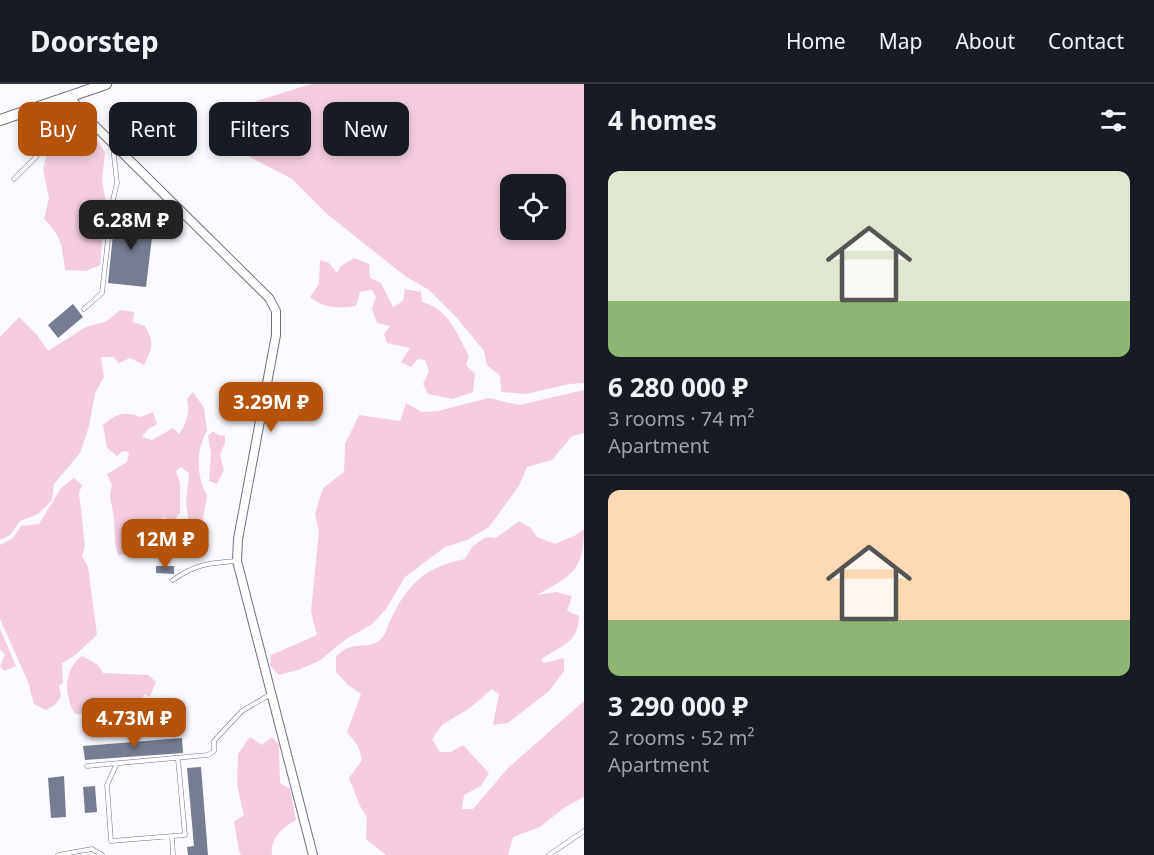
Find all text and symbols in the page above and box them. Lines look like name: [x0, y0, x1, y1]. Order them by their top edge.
text: Doorstep: [30, 22, 159, 60]
text: Home: [786, 27, 846, 55]
text: Map: [879, 27, 922, 55]
text: About: [955, 27, 1015, 55]
text: Contact: [1048, 27, 1124, 55]
chip: Buy: [18, 102, 97, 156]
chip: Rent: [109, 102, 197, 156]
chip: Filters: [209, 102, 311, 156]
chip: New: [323, 102, 409, 156]
text: 4 homes: [608, 102, 717, 138]
icon: filters: [1097, 104, 1130, 137]
map controls: [500, 174, 566, 240]
button: locate: [500, 174, 566, 240]
pin: 6.28M ₽: [76, 200, 186, 251]
text: 6.28M ₽: [93, 206, 169, 233]
icon: home: [815, 210, 923, 318]
text: 6 280 000 ₽: [608, 369, 748, 405]
pin: 3.29M ₽: [216, 382, 326, 433]
text: 3.29M ₽: [233, 388, 309, 415]
text: 3 rooms · 74 m²: [608, 405, 755, 432]
text: Apartment: [608, 432, 709, 459]
pin: 12M ₽: [123, 519, 207, 570]
text: 12M ₽: [136, 525, 194, 552]
icon: home: [815, 529, 923, 637]
text: 3 290 000 ₽: [608, 688, 748, 724]
pin: 4.73M ₽: [79, 698, 189, 749]
text: 4.73M ₽: [96, 704, 172, 731]
text: 2 rooms · 52 m²: [608, 724, 755, 751]
text: Apartment: [608, 751, 709, 778]

